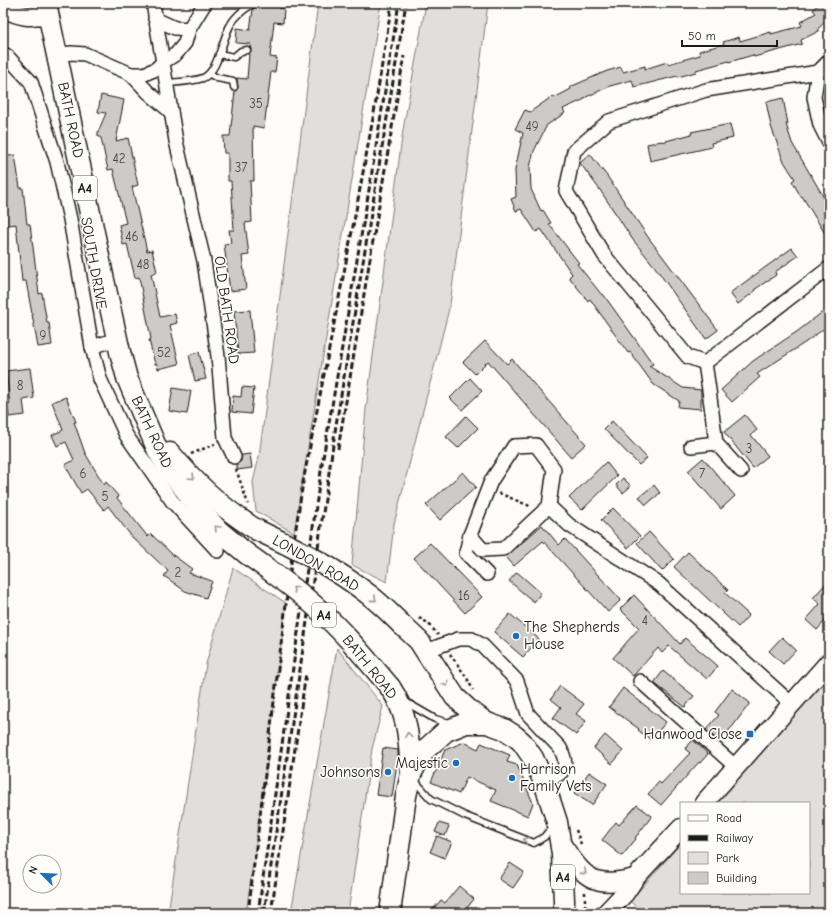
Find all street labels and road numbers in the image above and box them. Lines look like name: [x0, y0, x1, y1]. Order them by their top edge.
street label: BATH ROAD: [54, 80, 88, 160]
road number: A4: [73, 176, 97, 200]
street label: SOUTH DRIVE: [77, 215, 111, 311]
street label: OLD BATH ROAD: [211, 255, 243, 365]
street label: BATH ROAD: [128, 393, 176, 471]
street label: LONDON ROAD: [269, 531, 363, 595]
road number: A4: [312, 603, 336, 627]
street label: BATH ROAD: [339, 631, 401, 703]
road number: A4: [551, 865, 575, 889]

